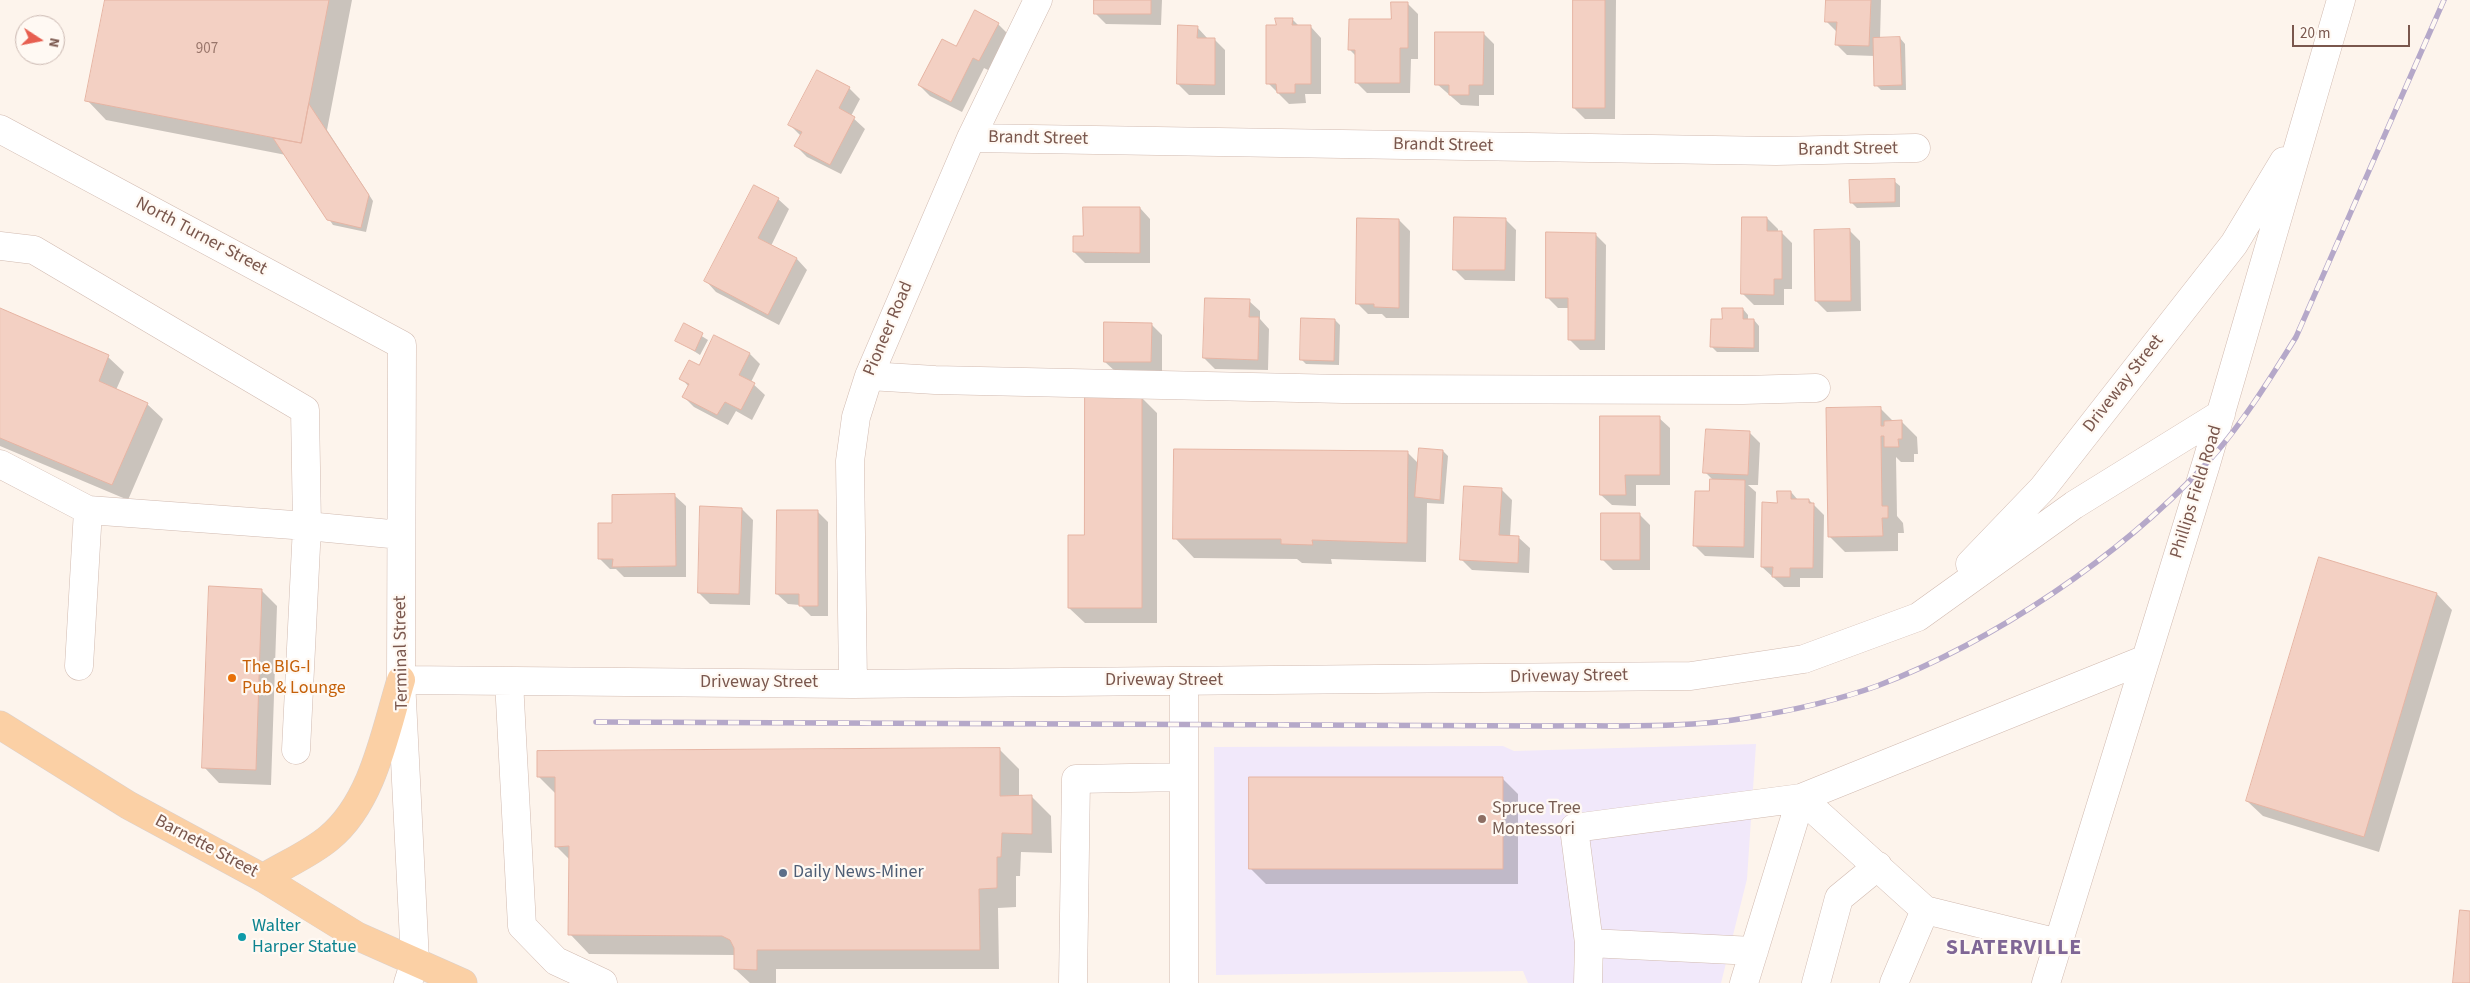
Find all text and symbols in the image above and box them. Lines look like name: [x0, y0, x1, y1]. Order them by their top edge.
north arrow: [15, 15, 65, 65]
scale bar: [2295, 15, 2412, 47]
text: 20 m: [2300, 23, 2330, 44]
text: N: [43, 36, 64, 49]
house number: 907: [196, 41, 218, 59]
street label: Brandt Street: [988, 127, 1088, 151]
street label: Brandt Street: [1393, 134, 1493, 158]
street label: Brandt Street: [1798, 138, 1898, 162]
street label: North Turner Street: [132, 193, 270, 281]
street label: Pioneer Road: [859, 279, 919, 379]
street label: Driveway Street: [2079, 331, 2169, 437]
street label: Phillips Field Road: [2166, 423, 2228, 561]
street label: Terminal Street: [390, 595, 414, 711]
place label: The BIG-I Pub & Lounge: [242, 657, 346, 700]
street label: Driveway Street: [1510, 665, 1628, 689]
street label: Driveway Street: [1105, 670, 1223, 692]
marker: The BIG-I Pub & Lounge: [226, 672, 238, 684]
street label: Driveway Street: [700, 672, 818, 694]
place label: Spruce Tree Montessori: [1492, 798, 1581, 841]
street label: Barnette Street: [151, 811, 261, 883]
marker: Spruce Tree Montessori: [1476, 813, 1488, 825]
place label: Daily News-Miner: [793, 862, 924, 884]
marker: Daily News-Miner: [777, 867, 789, 879]
place label: Walter Harper Statue: [252, 916, 356, 959]
marker: Walter Harper Statue: [236, 931, 248, 943]
district label: SLATERVILLE: [1944, 936, 2084, 962]

